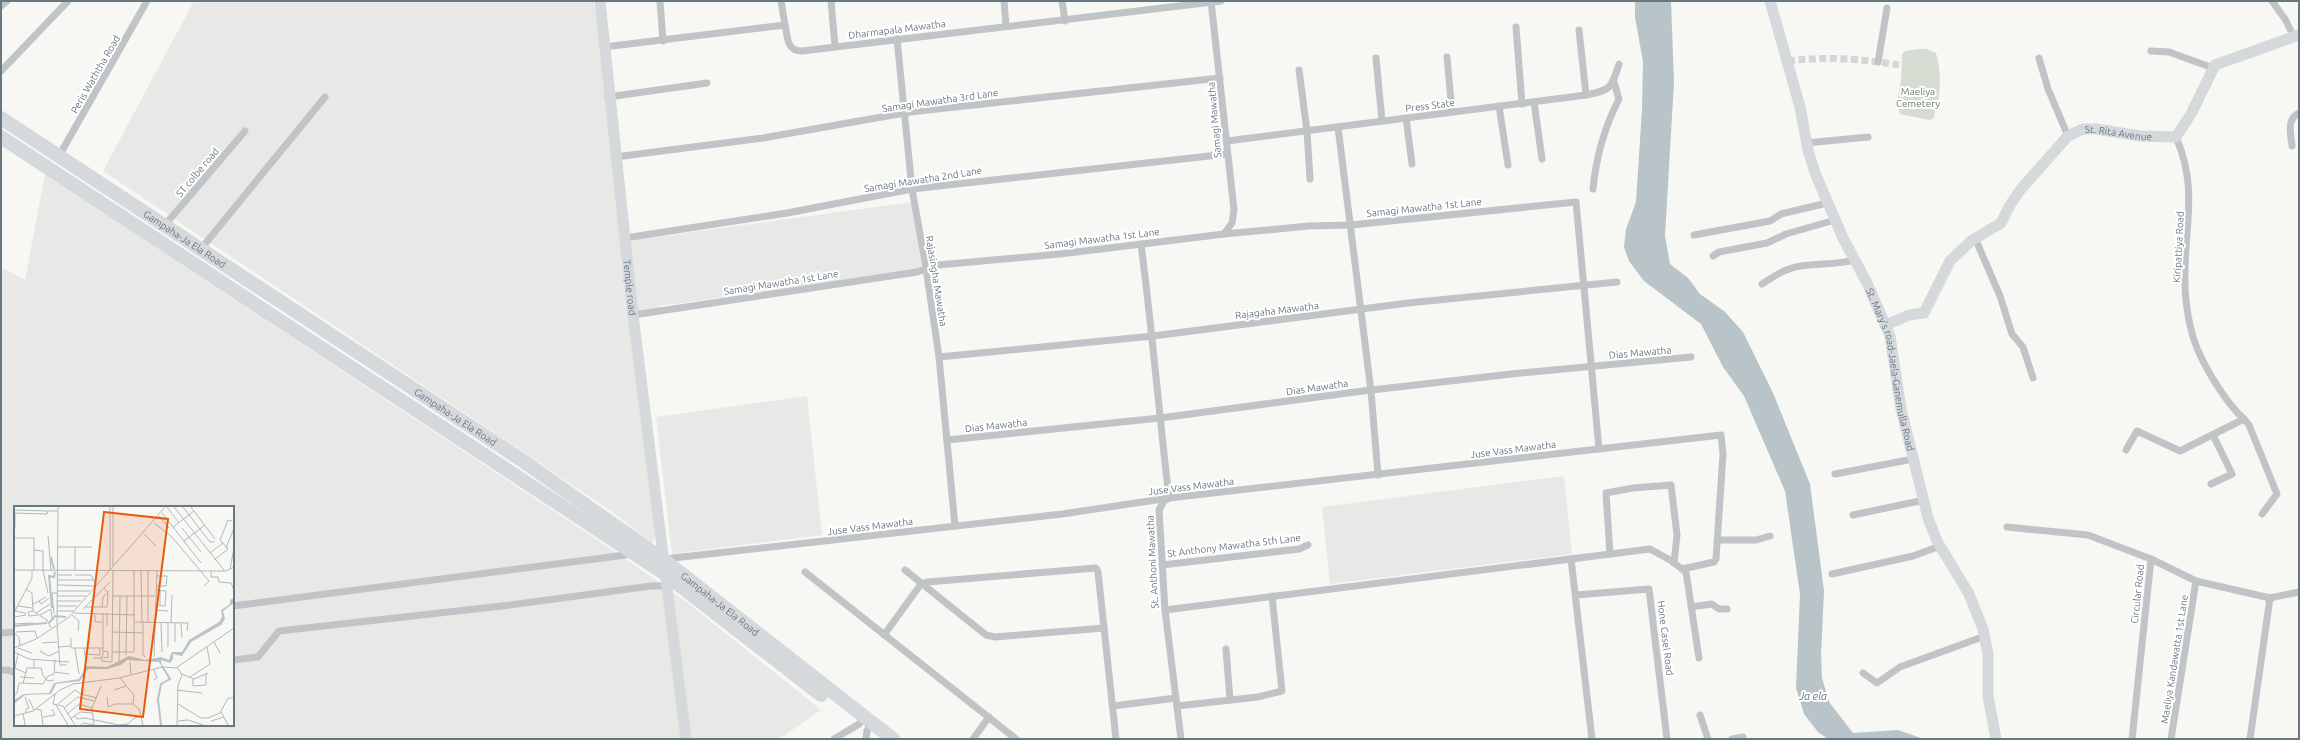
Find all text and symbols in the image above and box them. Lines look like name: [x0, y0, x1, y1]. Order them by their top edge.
street label: Dharmapala Mawatha: [848, 18, 946, 41]
street label: Peris Waththa Road: [69, 33, 122, 115]
street label: Samagi Mawatha: [1206, 82, 1223, 158]
park label: Maeliya Cemetery: [1896, 86, 1940, 109]
street label: Samagi Mawatha 3rd Lane: [881, 87, 999, 114]
street label: Press State: [1405, 97, 1456, 114]
street label: St. Rita Avenue: [2085, 124, 2152, 142]
street label: ST colbe road: [174, 146, 221, 199]
street label: Samagi Mawatha 2nd Lane: [863, 165, 983, 194]
street label: Samagi Mawatha 1st Lane: [1366, 196, 1482, 219]
street label: Gampaha-Ja Ela Road: [141, 208, 228, 270]
street label: Kiripattiya Road: [2171, 211, 2186, 283]
street label: Samagi Mawatha 1st Lane: [1044, 226, 1160, 251]
street label: Rajasingha Mawatha: [924, 235, 949, 327]
street label: Temple road: [621, 259, 638, 316]
street label: Samagi Mawatha 1st Lane: [723, 268, 839, 297]
street label: St. Mary's road-Jaela-Ganemulla Road: [1864, 286, 1916, 452]
street label: Rajagaha Mawatha: [1234, 300, 1320, 321]
street label: Dias Mawatha: [1608, 344, 1672, 361]
street label: Dias Mawatha: [1285, 378, 1349, 397]
street label: Gampaha-Ja Ela Road: [412, 386, 499, 448]
street label: Dias Mawatha: [964, 417, 1028, 434]
street label: Juse Vass Mawatha: [1469, 439, 1557, 460]
street label: Juse Vass Mawatha: [1147, 476, 1235, 497]
inset map: [14, 506, 234, 726]
street label: St. Anthoni Mawatha: [1145, 515, 1160, 609]
street label: Juse Vass Mawatha: [826, 516, 914, 537]
street label: St Anthony Mawatha 5th Lane: [1167, 532, 1302, 559]
street label: Circular Road: [2129, 564, 2146, 624]
street label: Gampaha-Ja Ela Road: [678, 570, 761, 638]
street label: Maeliya Kandawatta 1st Lane: [2159, 594, 2190, 724]
street label: Hone Casel Road: [1655, 600, 1676, 676]
water label: Ja ela: [1798, 690, 1827, 702]

